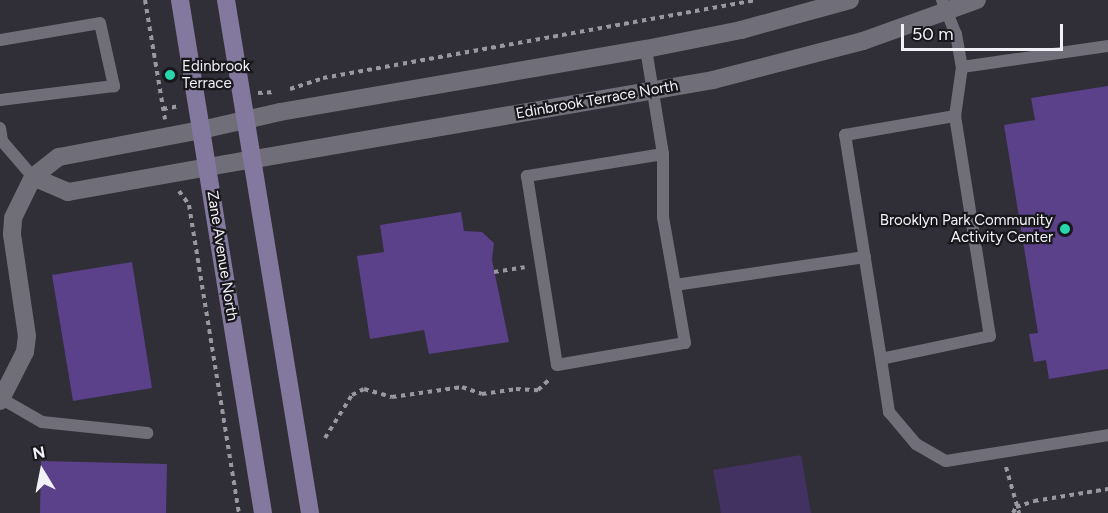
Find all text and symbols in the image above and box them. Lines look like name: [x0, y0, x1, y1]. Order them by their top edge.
scale bar: [904, 12, 1066, 50]
text: 50 m: [912, 23, 954, 45]
place label: Edinbrook Terrace: [182, 57, 250, 92]
marker: Edinbrook Terrace: [163, 68, 177, 82]
street label: Edinbrook Terrace North: [514, 77, 680, 123]
street label: Zane Avenue North: [203, 190, 241, 322]
place label: Brooklyn Park Community Activity Center: [880, 211, 1053, 246]
marker: Brooklyn Park Community Activity Center: [1058, 222, 1072, 236]
north arrow: [12, 441, 72, 501]
text: N: [31, 442, 47, 463]

